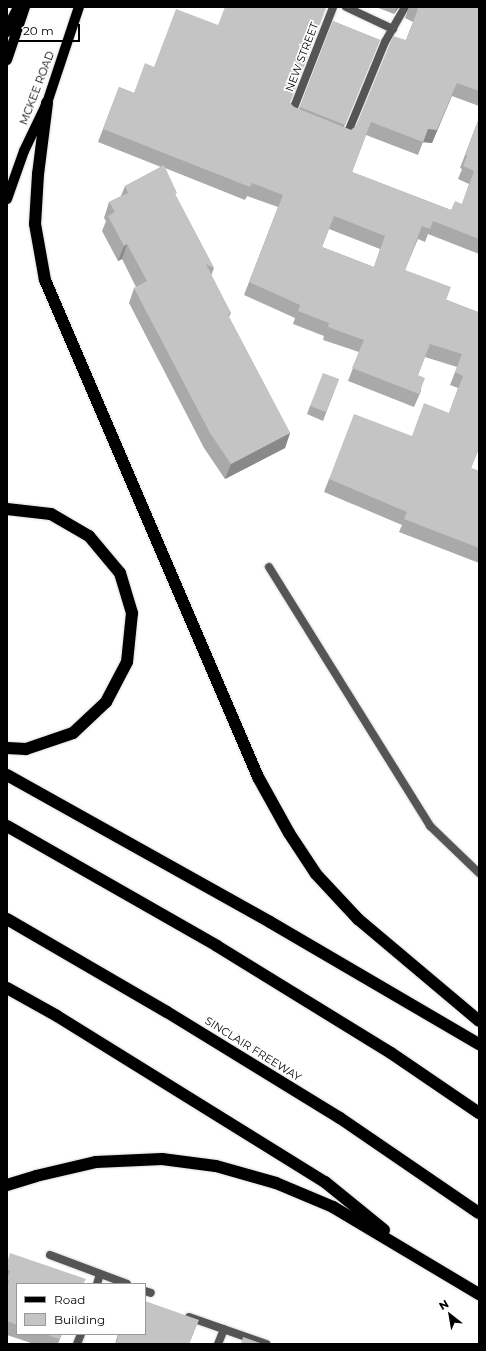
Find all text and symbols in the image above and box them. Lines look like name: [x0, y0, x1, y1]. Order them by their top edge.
scale bar: [18, 16, 82, 42]
street label: NEW STREET: [283, 20, 321, 94]
text: 20 m: [23, 23, 54, 38]
street label: MCKEE ROAD: [17, 49, 57, 127]
street label: SINCLAIR FREEWAY: [202, 1014, 304, 1084]
legend: [16, 1283, 146, 1335]
text: Road: [54, 1292, 85, 1307]
north arrow: [430, 1295, 470, 1335]
text: N: [436, 1296, 451, 1313]
text: Building: [54, 1312, 105, 1327]

